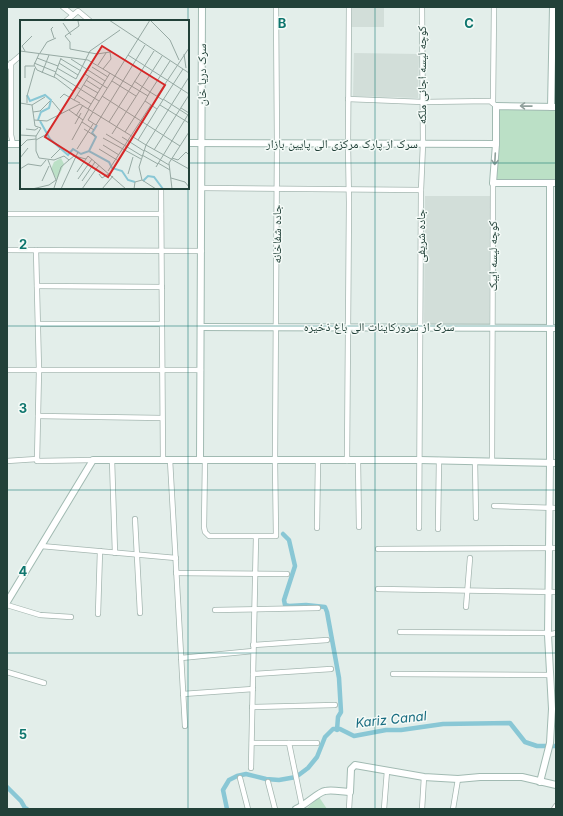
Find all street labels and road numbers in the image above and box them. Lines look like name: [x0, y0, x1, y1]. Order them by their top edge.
street label: کوچه لیسه اجانی ملکه: [414, 26, 429, 124]
street label: سرک دریا خان: [194, 44, 209, 106]
street label: سرک از پارک مرکزی الی پایین بازار: [265, 136, 418, 151]
street label: جاده شفاخانه: [269, 204, 284, 263]
street label: جاده شریفی: [413, 209, 428, 263]
street label: کوچه لیسه ایبک: [485, 221, 500, 291]
street label: سرک از سرورکاینات الی باغ ذخیره: [304, 319, 454, 335]

